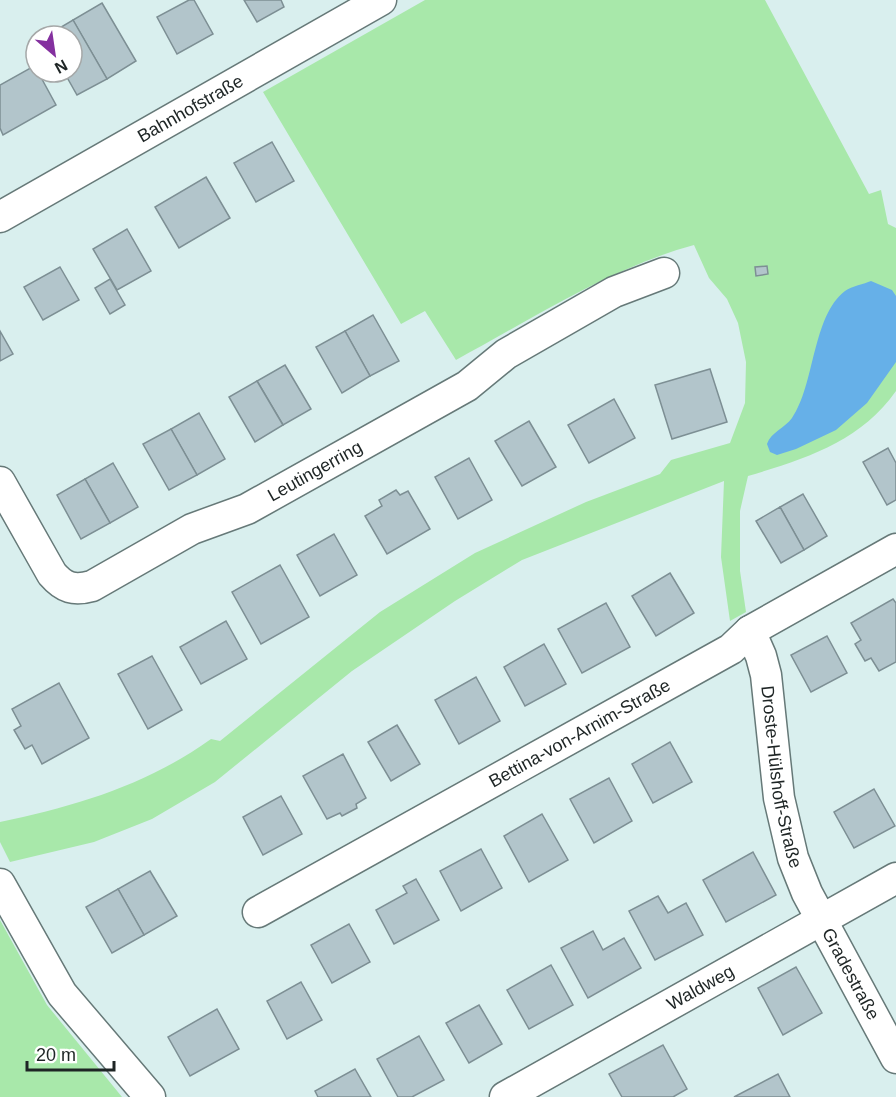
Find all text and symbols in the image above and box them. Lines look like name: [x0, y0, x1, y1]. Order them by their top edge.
north arrow: [24, 24, 84, 84]
text: N: [52, 56, 70, 77]
street label: Bahnhofstraße: [134, 71, 247, 147]
street label: Leutingerring: [264, 437, 366, 505]
street label: Bettina-von-Arnim-Straße: [486, 675, 674, 792]
street label: Droste-Hülshoff-Straße: [757, 685, 806, 871]
street label: Gradestraße: [818, 925, 883, 1023]
street label: Waldweg: [664, 961, 737, 1014]
scale bar: [27, 1034, 114, 1072]
text: 20 m: [36, 1045, 76, 1065]

